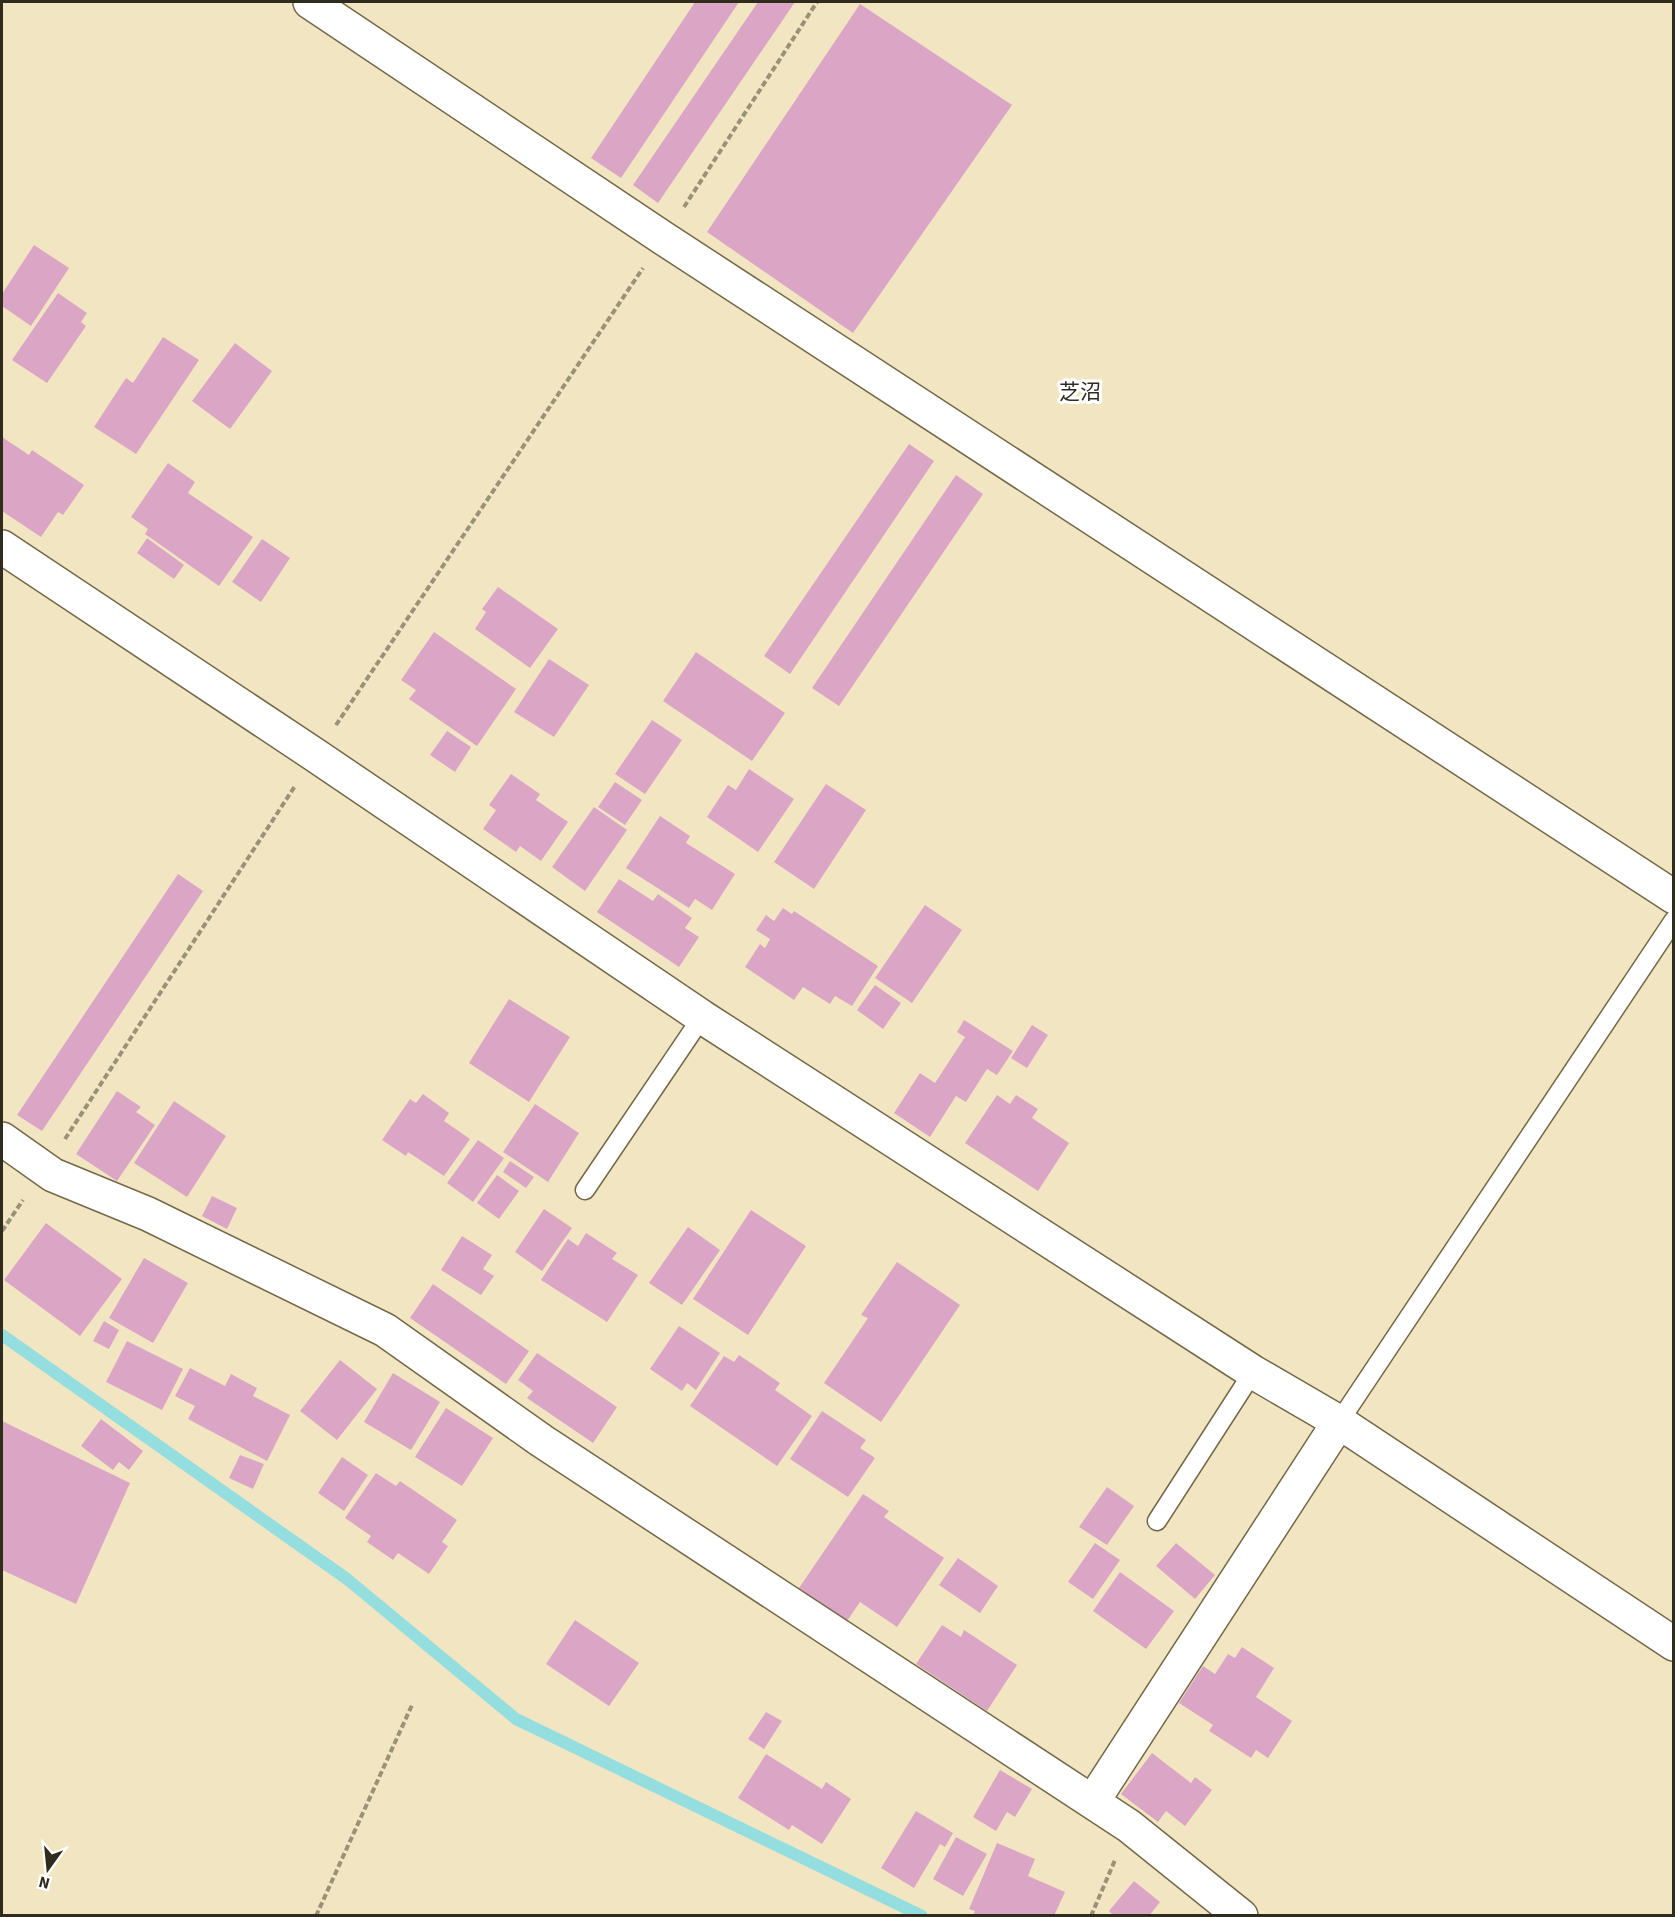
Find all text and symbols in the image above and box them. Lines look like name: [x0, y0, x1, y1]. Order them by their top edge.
district label: 芝沼: [1059, 377, 1101, 407]
north arrow: [18, 1839, 78, 1899]
text: N: [36, 1871, 52, 1895]

